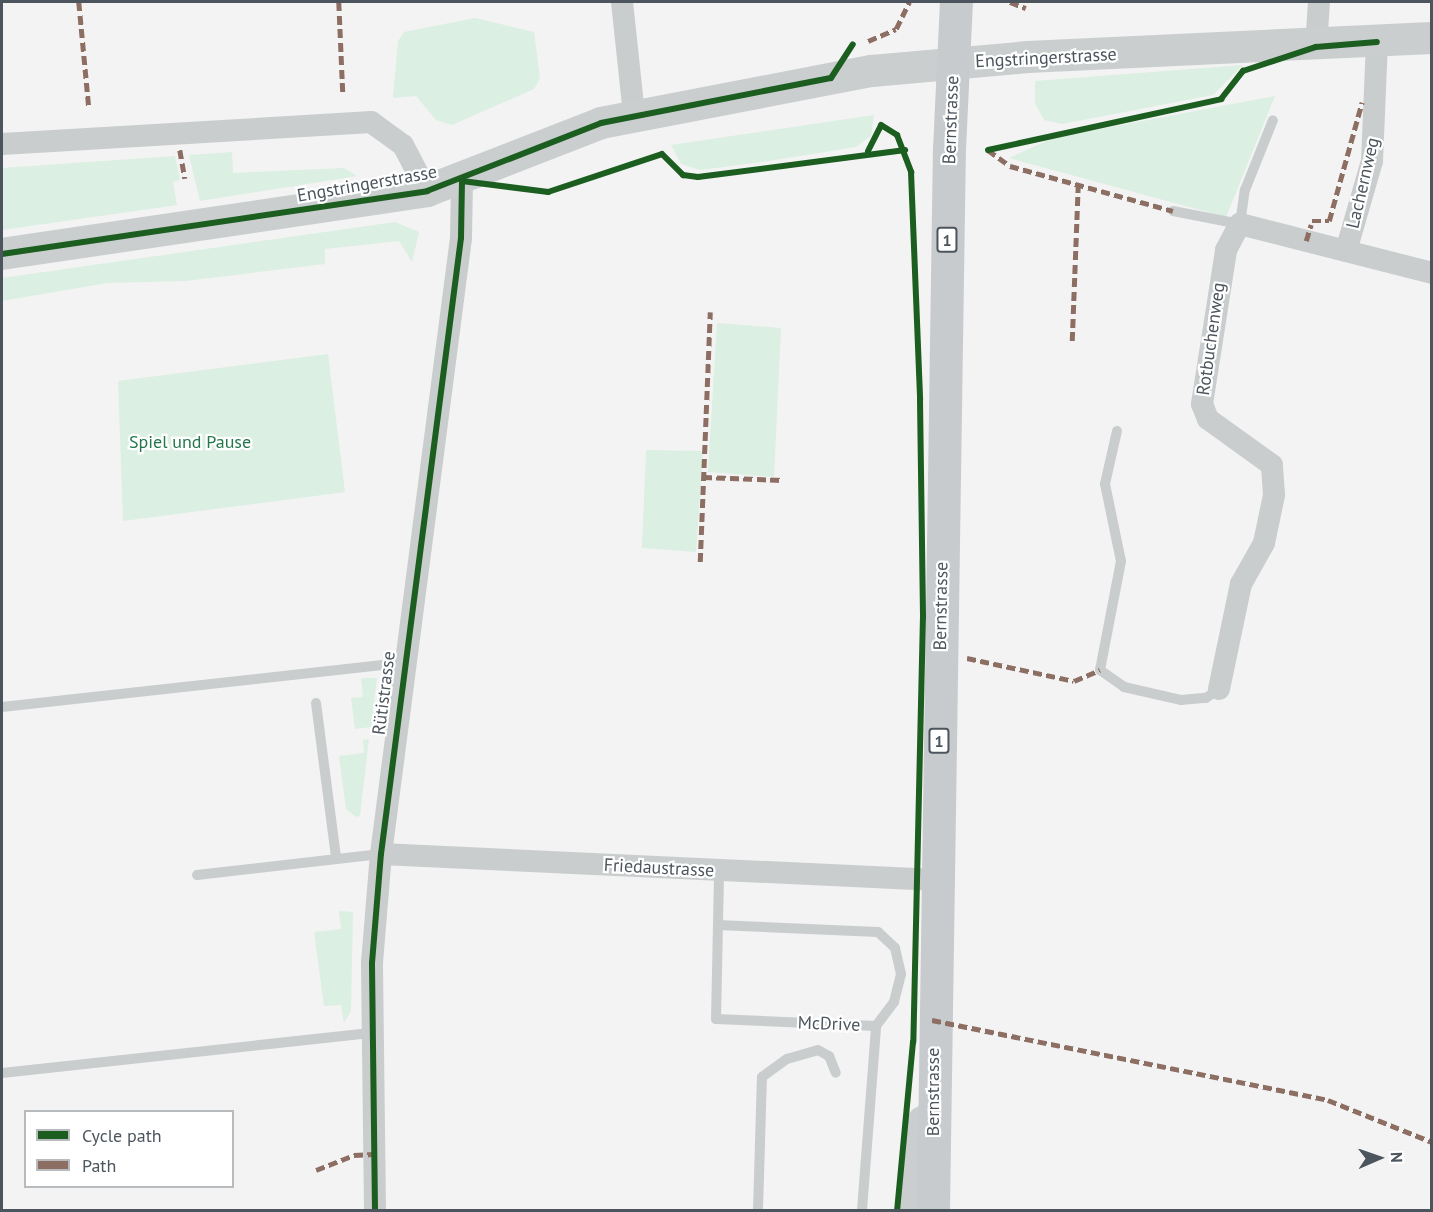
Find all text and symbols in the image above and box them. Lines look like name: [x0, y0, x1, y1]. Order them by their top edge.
street label: Engstringerstrasse: [975, 44, 1117, 72]
street label: Bernstrasse: [939, 75, 963, 165]
street label: Lachernweg: [1342, 135, 1384, 231]
street label: Engstringerstrasse: [295, 161, 439, 207]
road number: 1: [935, 227, 959, 253]
street label: Rotbuchenweg: [1192, 281, 1230, 397]
park label: Spiel und Pause: [129, 431, 251, 453]
street label: Bernstrasse: [929, 561, 953, 651]
street label: Rütistrasse: [368, 650, 400, 736]
road number: 1: [927, 728, 951, 754]
street label: Friedaustrasse: [603, 854, 715, 882]
street label: McDrive: [797, 1012, 861, 1036]
street label: Bernstrasse: [922, 1048, 944, 1136]
legend: [24, 1110, 234, 1188]
text: Cycle path: [82, 1124, 162, 1147]
north arrow: [1349, 1128, 1409, 1188]
text: N: [1387, 1152, 1407, 1163]
text: Path: [82, 1154, 116, 1177]

